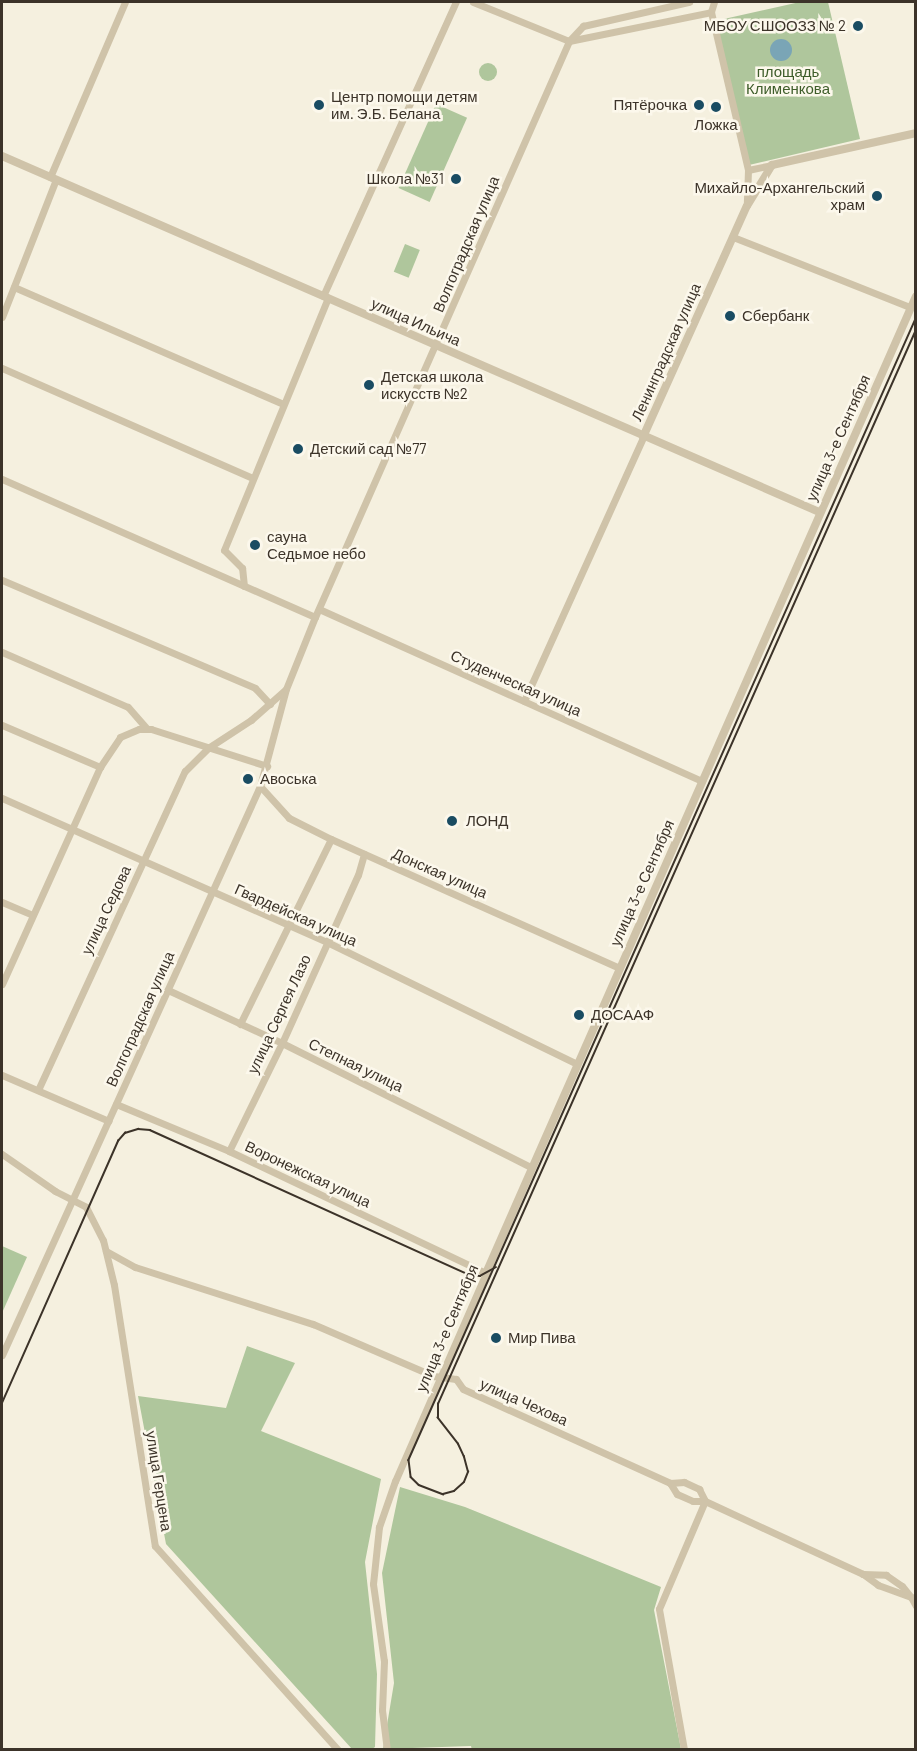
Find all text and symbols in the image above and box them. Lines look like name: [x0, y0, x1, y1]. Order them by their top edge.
place label: МБОУ СШООЗЗ № 2: [704, 17, 846, 35]
marker: МБОУ СШООЗЗ № 2: [851, 19, 865, 33]
park label: площадь Клименкова: [746, 62, 830, 97]
place label: Центр помощи детям им. Э.Б. Белана: [331, 87, 478, 122]
place label: Пятёрочка: [613, 96, 687, 114]
marker: Центр помощи детям им. Э.Б. Белана: [312, 98, 326, 112]
marker: Пятёрочка: [692, 98, 706, 112]
marker: Ложка: [709, 100, 723, 114]
place label: Ложка: [694, 116, 738, 134]
place label: Школа №31: [366, 170, 444, 188]
marker: Школа №31: [449, 172, 463, 186]
street label: Волгоградская улица: [429, 173, 503, 315]
place label: Михайло-Архангельский храм: [694, 178, 865, 213]
marker: Михайло-Архангельский храм: [870, 189, 884, 203]
street label: Ленинградская улица: [627, 280, 705, 424]
street label: улица Ильича: [368, 294, 464, 350]
place label: Сбербанк: [742, 307, 809, 325]
marker: Сбербанк: [723, 309, 737, 323]
place label: Детская школа искусств №2: [381, 367, 483, 402]
street label: улица 3-е Сентября: [802, 372, 874, 504]
marker: Детская школа искусств №2: [362, 378, 376, 392]
place label: Детский сад №77: [310, 440, 426, 458]
marker: Детский сад №77: [291, 442, 305, 456]
place label: сауна Седьмое небо: [267, 527, 366, 562]
marker: сауна Седьмое небо: [248, 538, 262, 552]
street label: Студенческая улица: [448, 646, 584, 720]
place label: Авоська: [260, 770, 317, 788]
marker: Авоська: [241, 772, 255, 786]
marker: ЛОНД: [443, 812, 461, 830]
place label: ЛОНД: [466, 812, 509, 830]
street label: улица 3-е Сентября: [606, 817, 678, 949]
street label: Донская улица: [390, 844, 490, 902]
street label: улица Седова: [77, 863, 135, 957]
street label: Гвардейская улица: [232, 880, 360, 950]
street label: Волгоградская улица: [102, 949, 178, 1089]
street label: улица Сергея Лазо: [243, 952, 315, 1076]
place label: ДОСААФ: [591, 1006, 654, 1024]
marker: ДОСААФ: [572, 1008, 586, 1022]
street label: Степная улица: [306, 1034, 406, 1096]
street label: Воронежская улица: [242, 1137, 374, 1211]
street label: улица 3-е Сентября: [412, 1262, 482, 1394]
place label: Мир Пива: [508, 1329, 576, 1347]
marker: Мир Пива: [489, 1331, 503, 1345]
street label: улица Чехова: [477, 1375, 571, 1429]
street label: улица Герцена: [142, 1430, 176, 1532]

